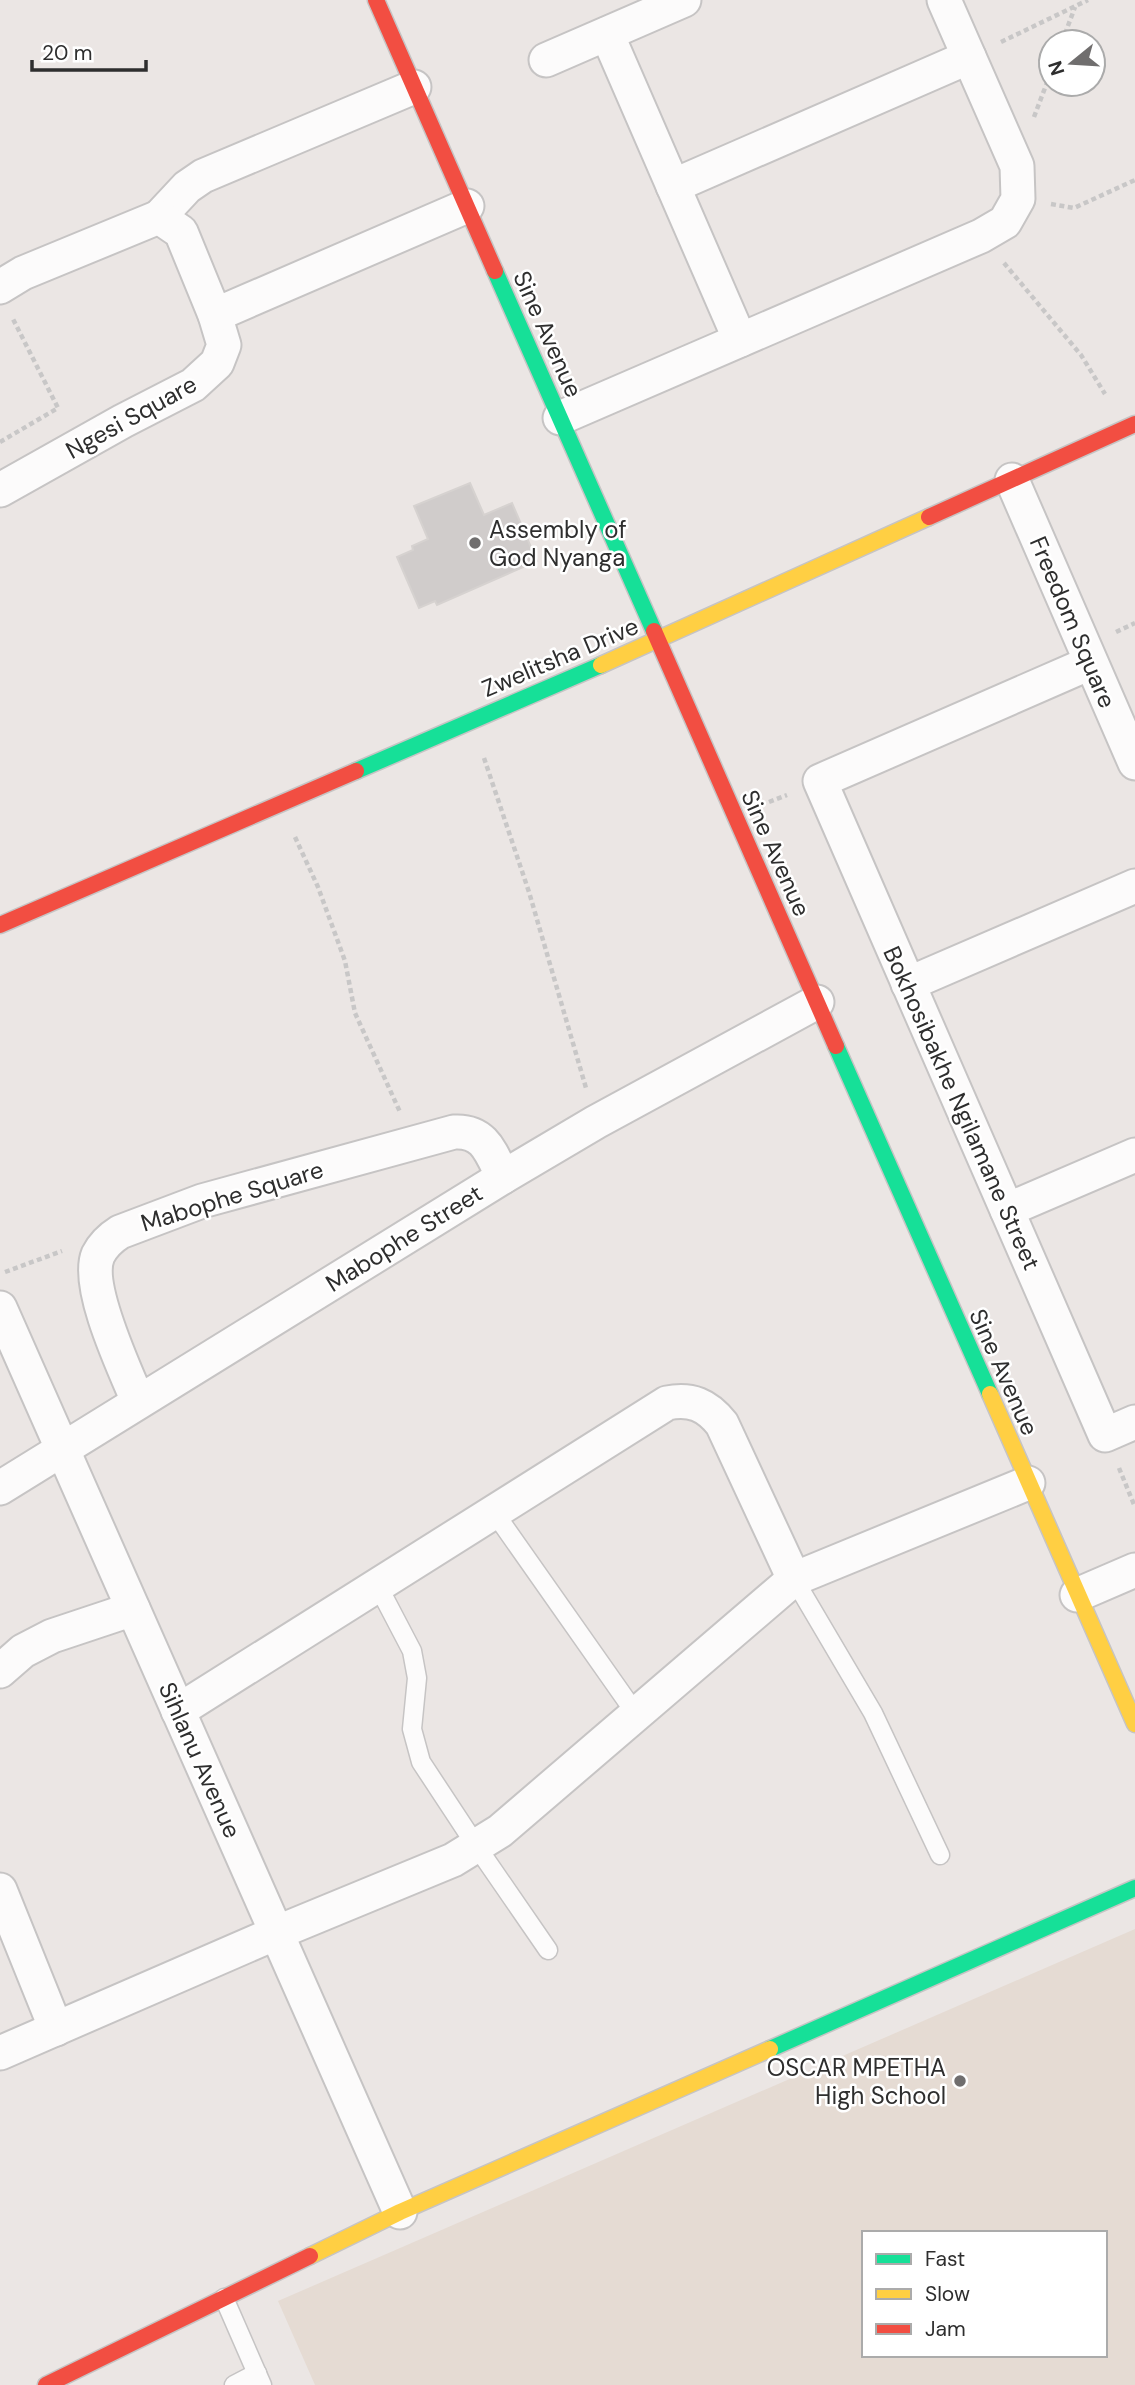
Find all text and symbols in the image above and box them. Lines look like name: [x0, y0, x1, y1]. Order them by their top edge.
scale bar: [32, 28, 145, 72]
north arrow: [1037, 28, 1107, 98]
text: 20 m: [42, 39, 93, 67]
text: N: [1042, 58, 1070, 79]
street label: Sine Avenue: [506, 266, 590, 402]
street label: Ngesi Square: [60, 368, 202, 466]
place label: Assembly of God Nyanga: [489, 514, 627, 573]
street label: Freedom Square: [1023, 532, 1123, 712]
marker: Assembly of God Nyanga: [467, 535, 483, 551]
street label: Zwelitsha Drive: [477, 610, 643, 704]
street label: Sine Avenue: [734, 785, 818, 921]
street label: Bokhosibakhe Ngilamane Street: [876, 941, 1048, 1275]
street label: Mabophe Square: [137, 1154, 327, 1238]
street label: Mabophe Street: [320, 1177, 488, 1299]
street label: Sine Avenue: [962, 1304, 1046, 1440]
street label: Sihlanu Avenue: [152, 1677, 248, 1843]
place label: OSCAR MPETHA High School: [767, 2052, 946, 2111]
marker: OSCAR MPETHA High School: [952, 2073, 968, 2089]
legend: [862, 2231, 1107, 2357]
text: Fast: [925, 2245, 965, 2273]
text: Slow: [925, 2280, 970, 2308]
text: Jam: [925, 2315, 966, 2343]

